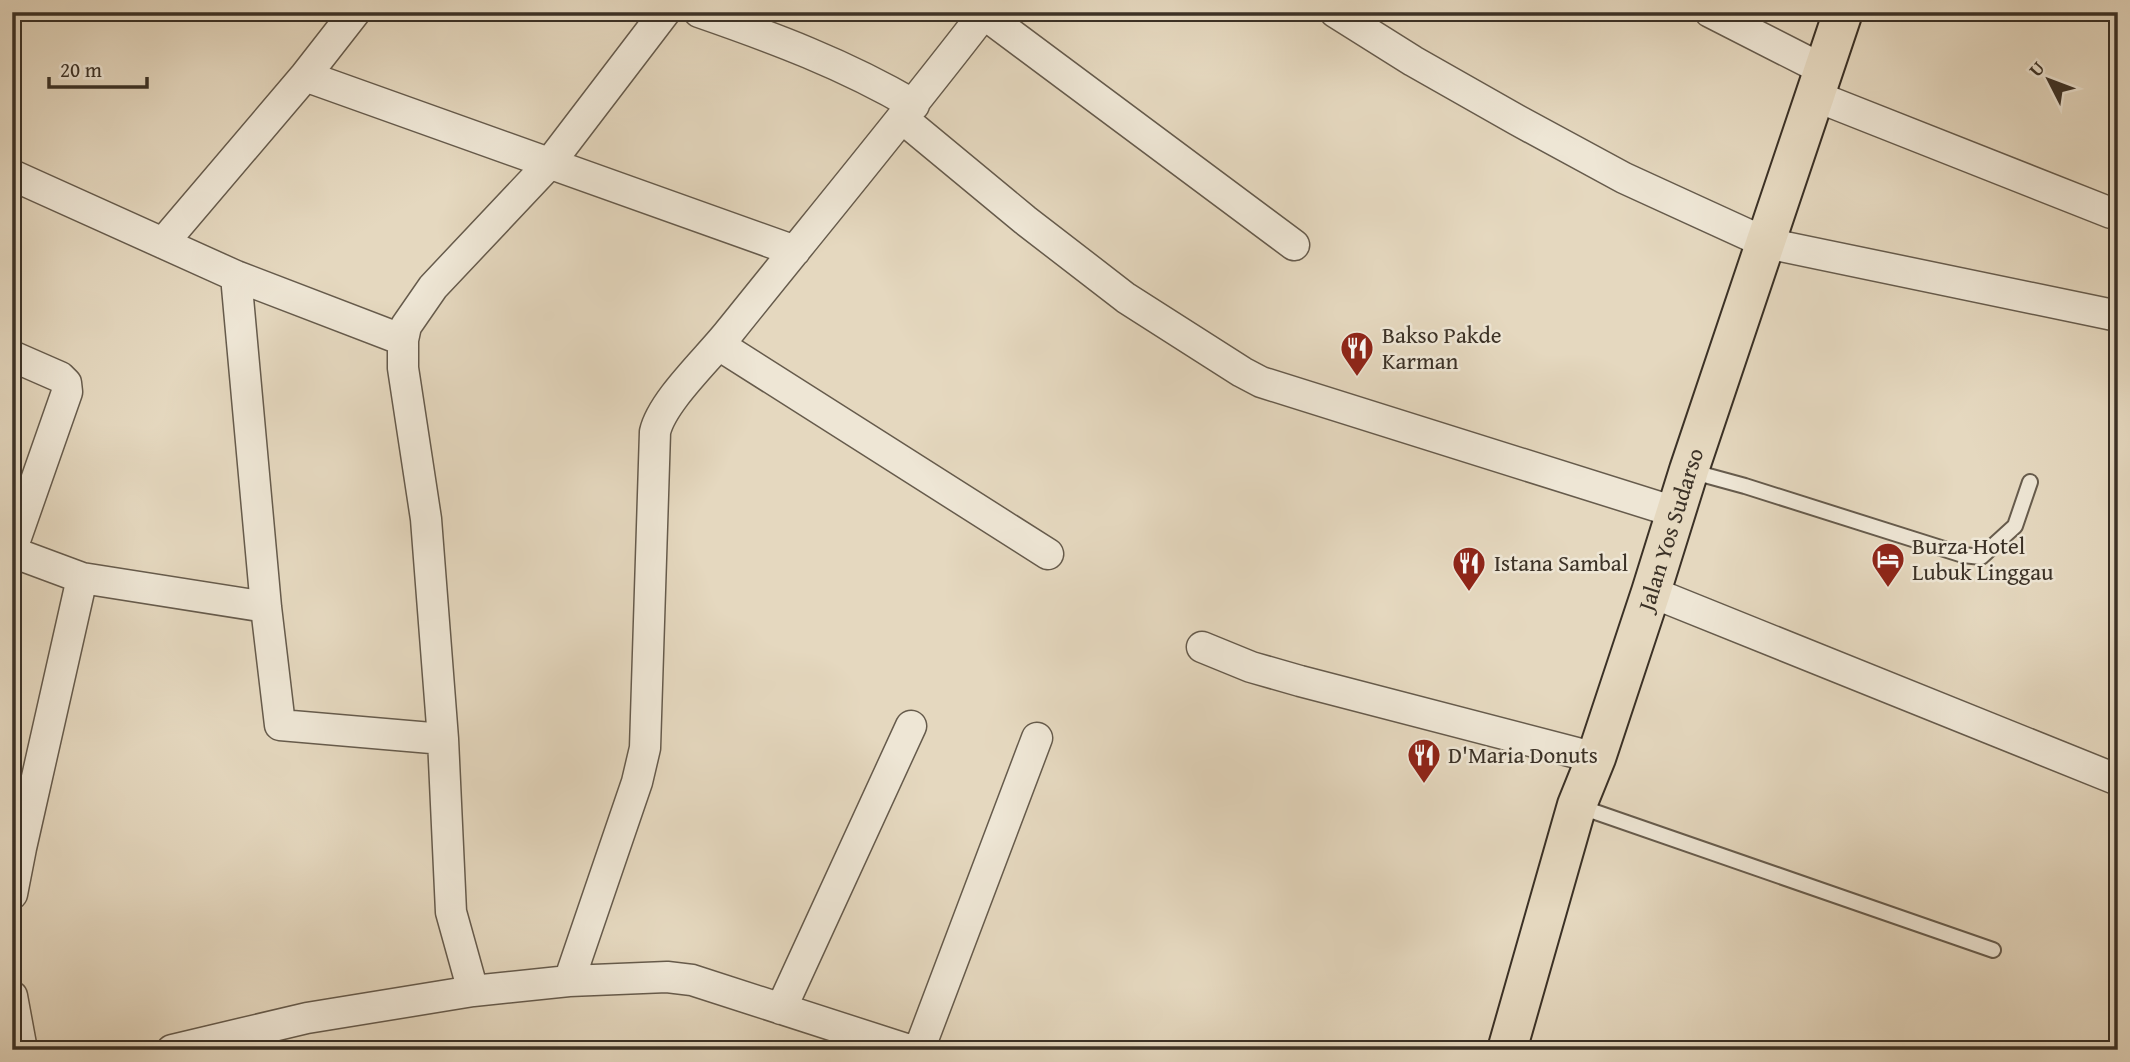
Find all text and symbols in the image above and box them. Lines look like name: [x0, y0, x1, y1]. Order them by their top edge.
scale bar: [49, 46, 147, 90]
north arrow: [2014, 46, 2084, 116]
text: 20 m: [60, 54, 102, 85]
text: U: [2022, 54, 2051, 83]
place label: Bakso Pakde Karman: [1382, 318, 1502, 377]
restaurant icon: Bakso Pakde Karman: [1338, 329, 1376, 378]
street label: Jalan Yos Sudarso: [1628, 443, 1711, 618]
place label: Burza Hotel Lubuk Linggau: [1912, 529, 2054, 588]
hotel icon: Burza Hotel Lubuk Linggau: [1869, 540, 1907, 589]
restaurant icon: Istana Sambal: [1450, 544, 1488, 593]
place label: Istana Sambal: [1494, 546, 1628, 579]
restaurant icon: D'Maria Donuts: [1405, 736, 1443, 785]
place label: D'Maria Donuts: [1448, 738, 1598, 771]

